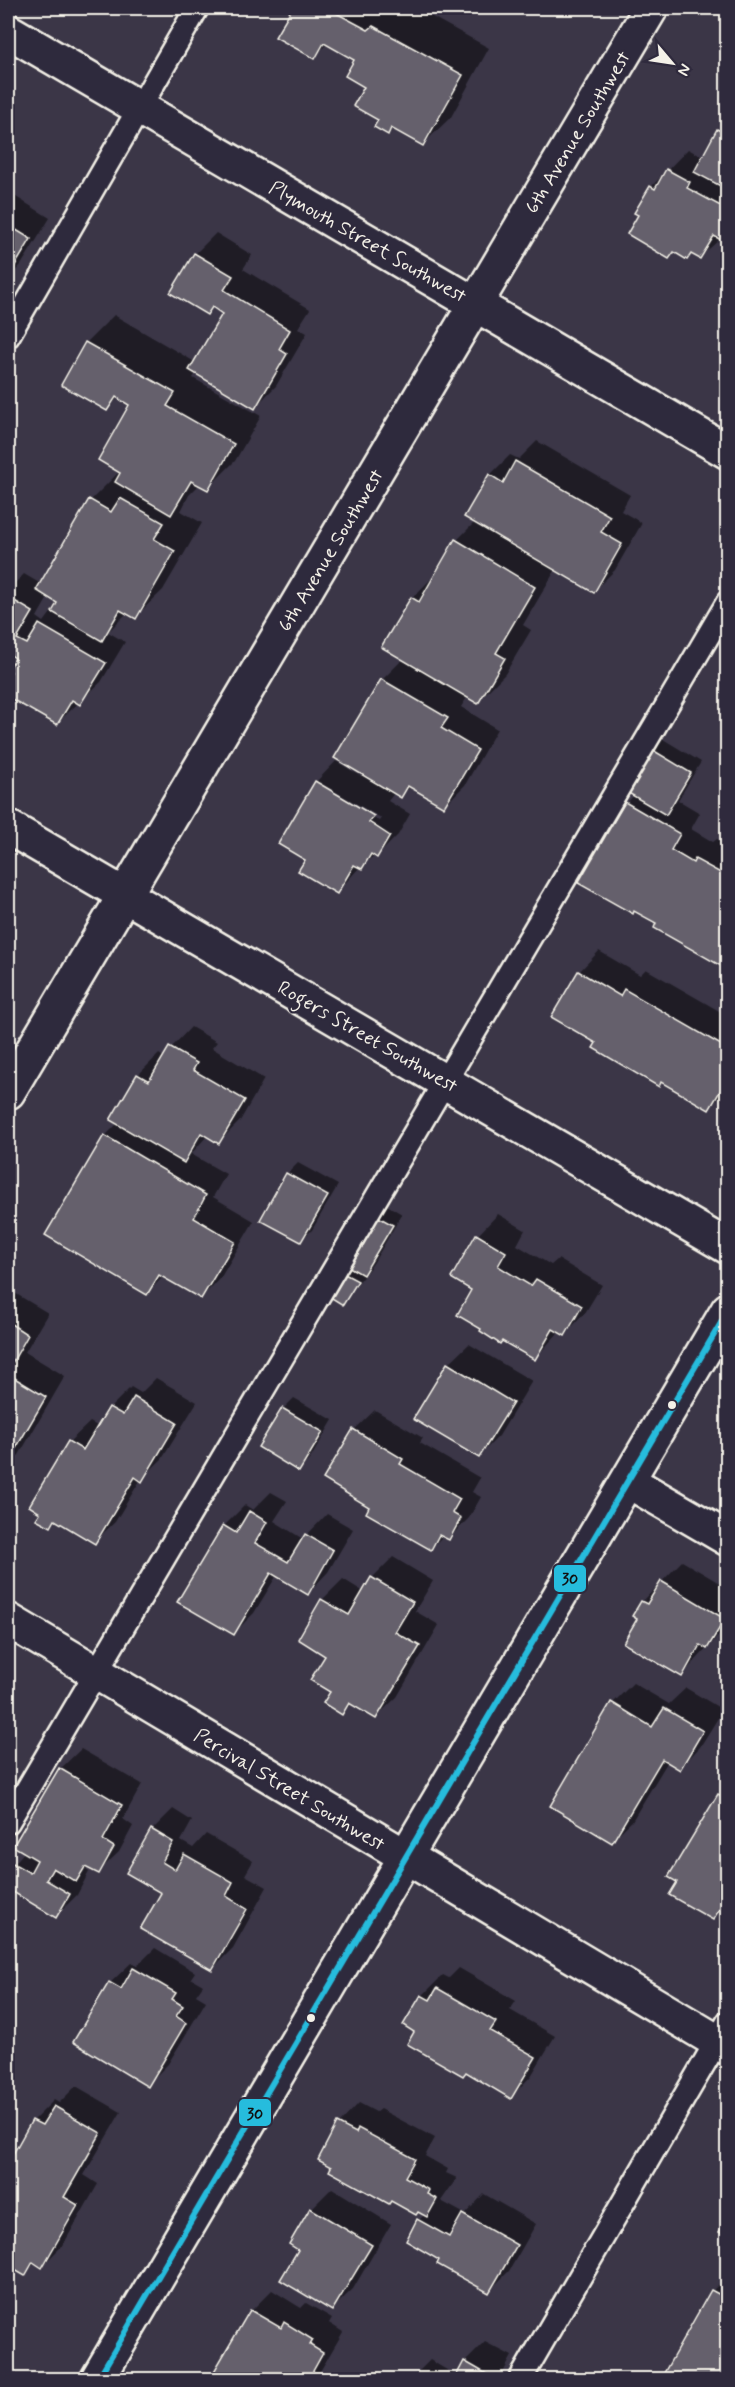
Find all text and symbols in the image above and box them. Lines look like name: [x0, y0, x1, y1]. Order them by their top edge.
north arrow: [642, 33, 702, 93]
street label: 6th Avenue Southwest: [519, 46, 638, 219]
text: N: [672, 60, 696, 79]
street label: Plymouth Street Southwest: [264, 175, 471, 310]
street label: 6th Avenue Southwest: [272, 464, 391, 637]
street label: Rogers Street Southwest: [271, 975, 462, 1102]
unlabelled marker: [666, 1399, 678, 1411]
line badge: 30: [553, 1564, 587, 1593]
text: 30: [562, 1569, 578, 1590]
street label: Percival Street Southwest: [189, 1723, 390, 1858]
unlabelled marker: [305, 2012, 317, 2024]
line badge: 30: [238, 2098, 272, 2127]
text: 30: [247, 2104, 263, 2125]

